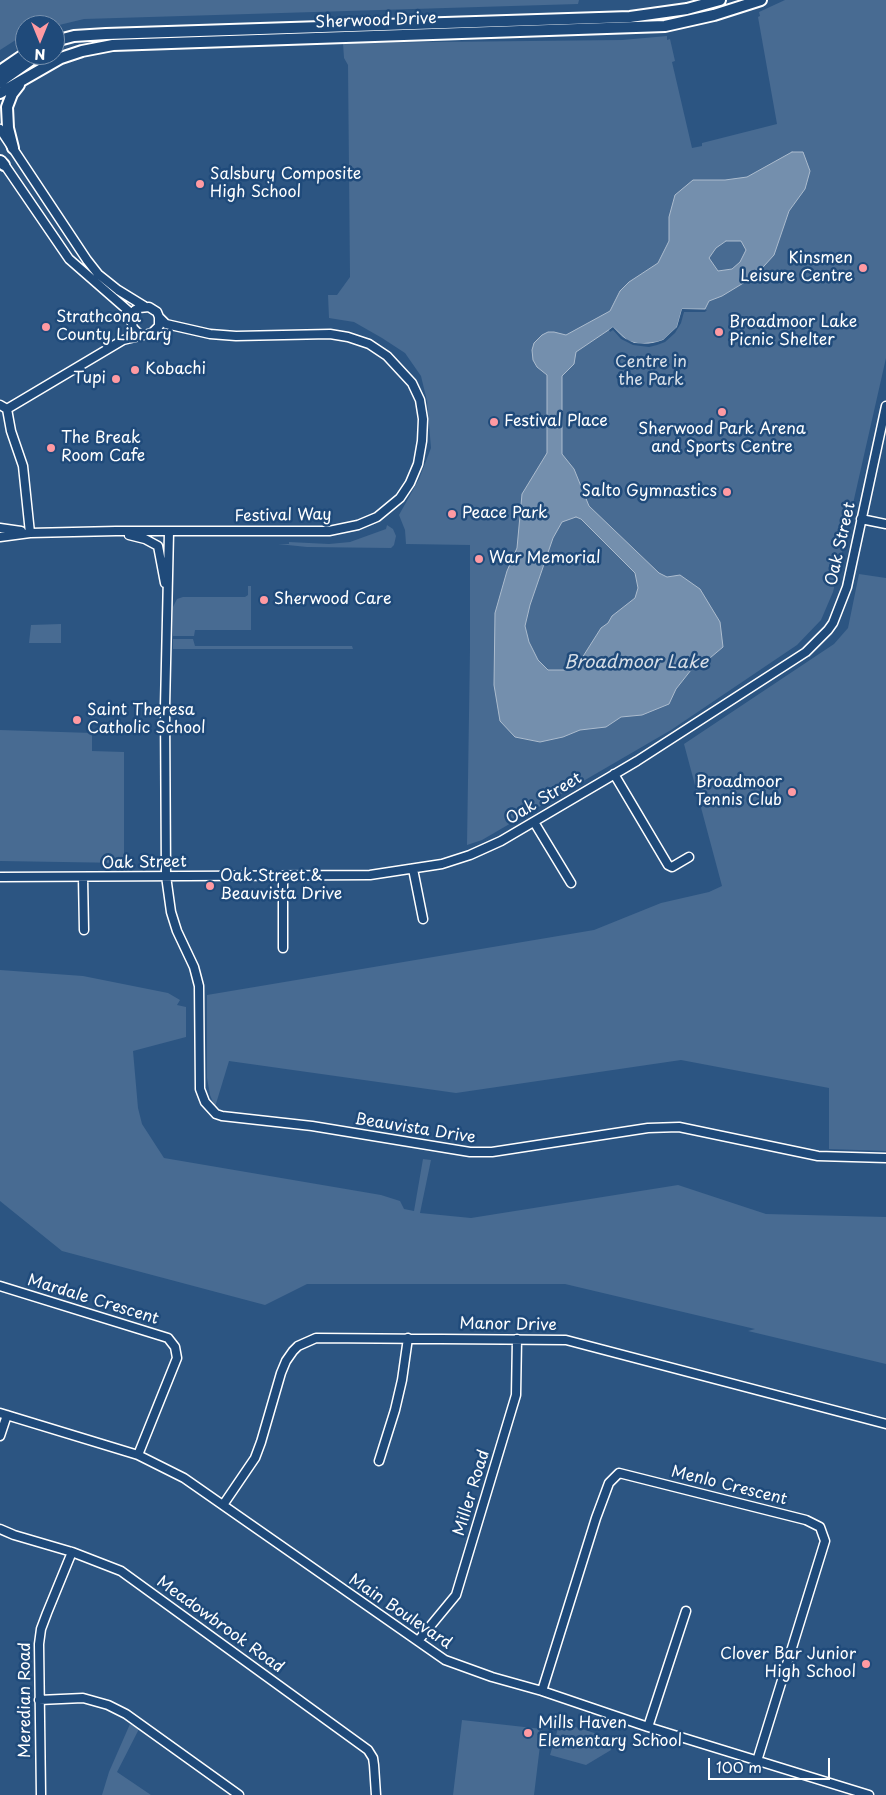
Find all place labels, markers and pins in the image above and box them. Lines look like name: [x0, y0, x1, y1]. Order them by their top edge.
place label: Salsbury Composite High School: [210, 165, 361, 203]
marker: Salsbury Composite High School: [194, 178, 206, 190]
place label: Kinsmen Leisure Centre: [740, 249, 853, 287]
marker: Kinsmen Leisure Centre: [857, 262, 869, 274]
place label: Strathcona County Library: [56, 308, 172, 346]
place label: Broadmoor Lake Picnic Shelter: [729, 313, 857, 351]
marker: Strathcona County Library: [40, 321, 52, 333]
marker: Broadmoor Lake Picnic Shelter: [713, 326, 725, 338]
place label: Kobachi: [145, 360, 206, 380]
marker: Kobachi: [129, 364, 141, 376]
place label: Tupi: [73, 369, 106, 389]
marker: Tupi: [110, 373, 122, 385]
marker: Sherwood Park Arena and Sports Centre: [716, 406, 728, 418]
place label: Festival Place: [504, 412, 608, 432]
marker: Festival Place: [488, 416, 500, 428]
place label: Sherwood Park Arena and Sports Centre: [638, 420, 806, 458]
place label: The Break Room Cafe: [61, 429, 145, 467]
marker: The Break Room Cafe: [45, 442, 57, 454]
place label: Salto Gymnastics: [582, 482, 717, 502]
marker: Salto Gymnastics: [721, 486, 733, 498]
place label: Peace Park: [462, 504, 548, 524]
marker: Peace Park: [446, 508, 458, 520]
place label: War Memorial: [489, 549, 601, 569]
marker: War Memorial: [473, 553, 485, 565]
place label: Sherwood Care: [274, 590, 391, 610]
marker: Sherwood Care: [258, 594, 270, 606]
place label: Saint Theresa Catholic School: [87, 701, 206, 739]
marker: Saint Theresa Catholic School: [71, 714, 83, 726]
place label: Broadmoor Tennis Club: [695, 773, 782, 811]
marker: Broadmoor Tennis Club: [786, 786, 798, 798]
place label: Oak Street & Beauvista Drive: [220, 867, 342, 905]
marker: Oak Street & Beauvista Drive: [204, 880, 216, 892]
place label: Clover Bar Junior High School: [720, 1645, 856, 1683]
marker: Clover Bar Junior High School: [860, 1658, 872, 1670]
place label: Mills Haven Elementary School: [538, 1714, 682, 1752]
marker: Mills Haven Elementary School: [522, 1727, 534, 1739]

